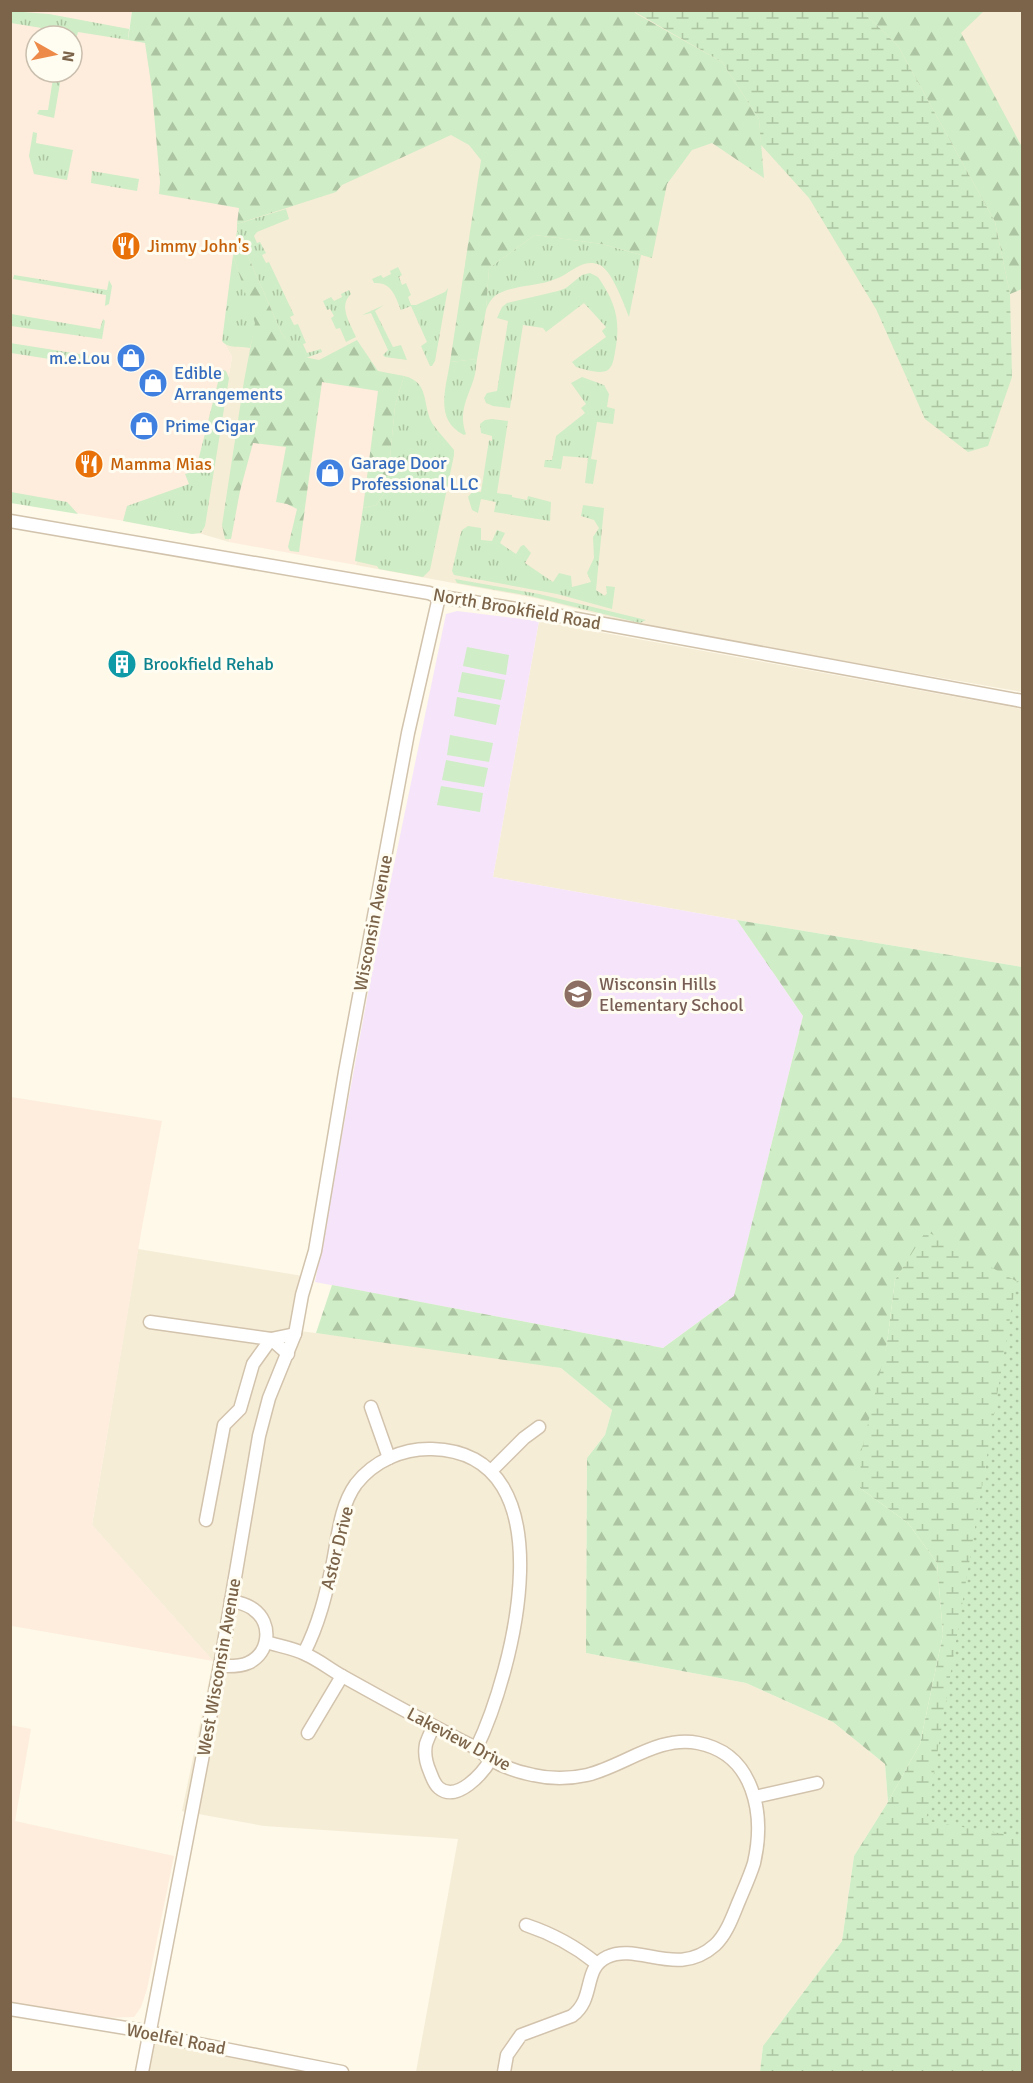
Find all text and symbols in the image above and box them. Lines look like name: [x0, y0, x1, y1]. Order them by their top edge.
north arrow: [24, 24, 84, 84]
text: N: [57, 49, 79, 63]
restaurant icon: Jimmy John's: [110, 230, 142, 262]
place label: Jimmy John's: [147, 235, 249, 257]
shop icon: m.e.Lou: [115, 342, 147, 374]
place label: m.e.Lou: [49, 347, 110, 369]
place label: Edible Arrangements: [174, 362, 283, 405]
shop icon: Edible Arrangements: [137, 367, 169, 399]
shop icon: Prime Cigar: [128, 410, 160, 442]
place label: Prime Cigar: [165, 415, 255, 437]
restaurant icon: Mamma Mias: [73, 448, 105, 480]
place label: Garage Door Professional LLC: [351, 452, 479, 495]
place label: Mamma Mias: [110, 453, 212, 475]
shop icon: Garage Door Professional LLC: [314, 457, 346, 489]
street label: North Brookfield Road: [431, 583, 603, 635]
building icon: Brookfield Rehab: [106, 648, 138, 680]
place label: Brookfield Rehab: [143, 653, 274, 675]
street label: Wisconsin Avenue: [349, 853, 397, 993]
place label: Wisconsin Hills Elementary School: [599, 973, 744, 1016]
school or university icon: Wisconsin Hills Elementary School: [562, 978, 594, 1010]
street label: Astor Drive: [316, 1504, 358, 1592]
street label: West Wisconsin Avenue: [193, 1576, 245, 1758]
street label: Lakeview Drive: [403, 1702, 515, 1776]
street label: Woelfel Road: [124, 2019, 228, 2059]

